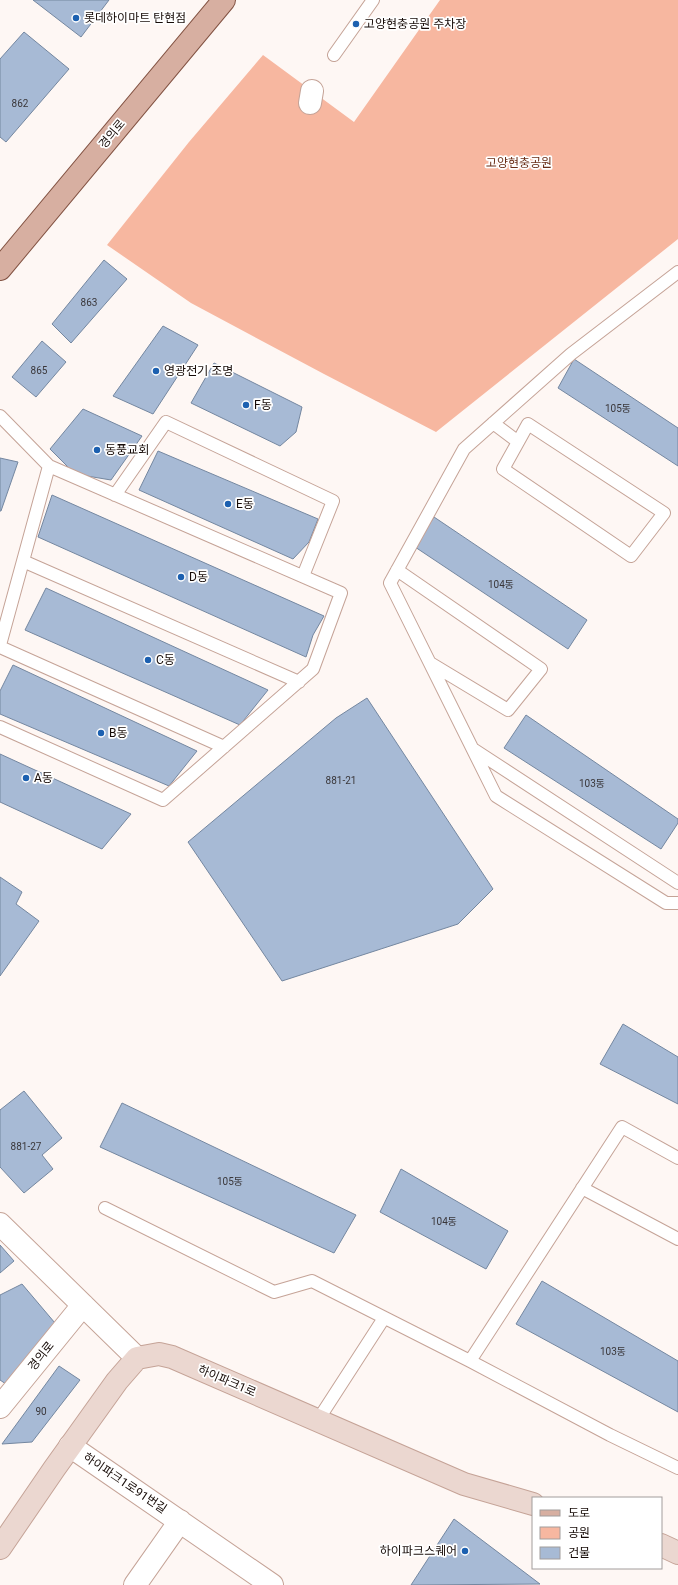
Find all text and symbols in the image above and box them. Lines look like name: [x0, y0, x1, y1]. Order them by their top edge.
place label: 롯데하이마트 탄현점: [84, 11, 186, 25]
marker: 롯데하이마트 탄현점: [71, 13, 81, 23]
place label: 고양현충공원 주차장: [364, 17, 466, 31]
marker: 고양현충공원 주차장: [351, 19, 361, 29]
house number: 862: [12, 98, 29, 109]
street label: 경의로: [96, 117, 128, 151]
park label: 고양현충공원: [486, 156, 552, 170]
house number: 863: [81, 297, 97, 308]
place label: 영광전기 조명: [164, 364, 233, 378]
house number: 865: [31, 365, 48, 376]
marker: 영광전기 조명: [151, 366, 161, 376]
place label: F동: [254, 398, 272, 412]
marker: F동: [241, 400, 251, 410]
house number: 105동: [605, 403, 631, 414]
place label: 동풍교회: [105, 443, 149, 457]
marker: 동풍교회: [92, 445, 102, 455]
place label: E동: [236, 497, 254, 511]
marker: E동: [223, 499, 233, 509]
place label: D동: [189, 570, 208, 584]
marker: D동: [176, 572, 186, 582]
house number: 104동: [488, 579, 514, 590]
place label: C동: [156, 653, 175, 667]
marker: C동: [143, 655, 153, 665]
place label: B동: [109, 726, 128, 740]
marker: B동: [96, 728, 106, 738]
place label: A동: [34, 771, 53, 785]
marker: A동: [21, 773, 31, 783]
house number: 881-21: [326, 775, 356, 786]
house number: 103동: [579, 778, 605, 789]
house number: 881-27: [11, 1141, 42, 1152]
house number: 105동: [217, 1176, 243, 1187]
house number: 104동: [431, 1216, 457, 1227]
street label: 경의로: [25, 1339, 57, 1373]
house number: 103동: [600, 1346, 626, 1357]
street label: 하이파크1로: [196, 1362, 258, 1400]
house number: 90: [35, 1406, 47, 1417]
street label: 하이파크1로91번길: [81, 1450, 169, 1516]
legend: [532, 1497, 662, 1569]
text: 도로: [568, 1506, 590, 1520]
text: 공원: [568, 1526, 590, 1540]
place label: 하이파크스퀘어: [380, 1544, 457, 1558]
marker: 하이파크스퀘어: [460, 1546, 470, 1556]
text: 건물: [568, 1546, 590, 1560]

